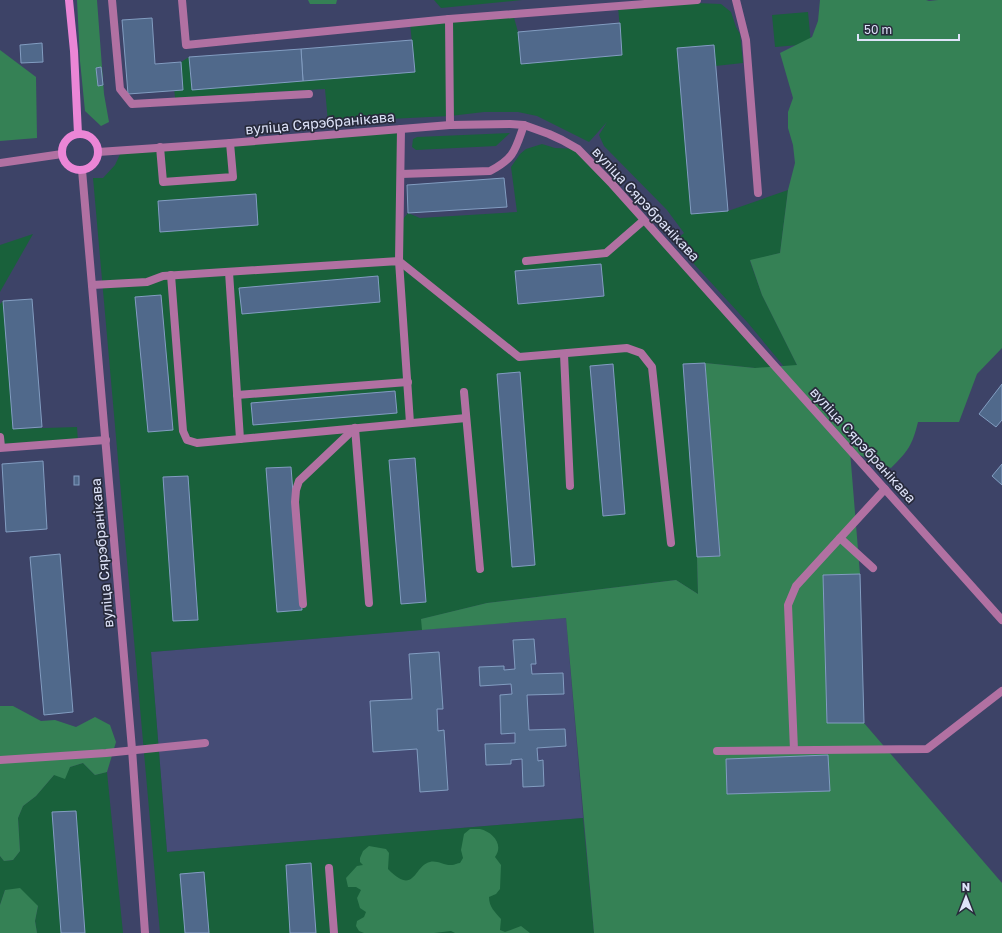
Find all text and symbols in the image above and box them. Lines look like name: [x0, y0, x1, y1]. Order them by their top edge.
scale bar: [858, 16, 959, 42]
text: 50 m: [864, 22, 892, 37]
street label: вуліца Сярэбранікава: [245, 108, 395, 138]
street label: вуліца Сярэбранікава: [589, 143, 704, 264]
street label: вуліца Сярэбранікава: [807, 383, 920, 506]
street label: вуліца Сярэбранікава: [87, 478, 117, 628]
north arrow: [946, 877, 986, 917]
text: N: [962, 880, 970, 893]

